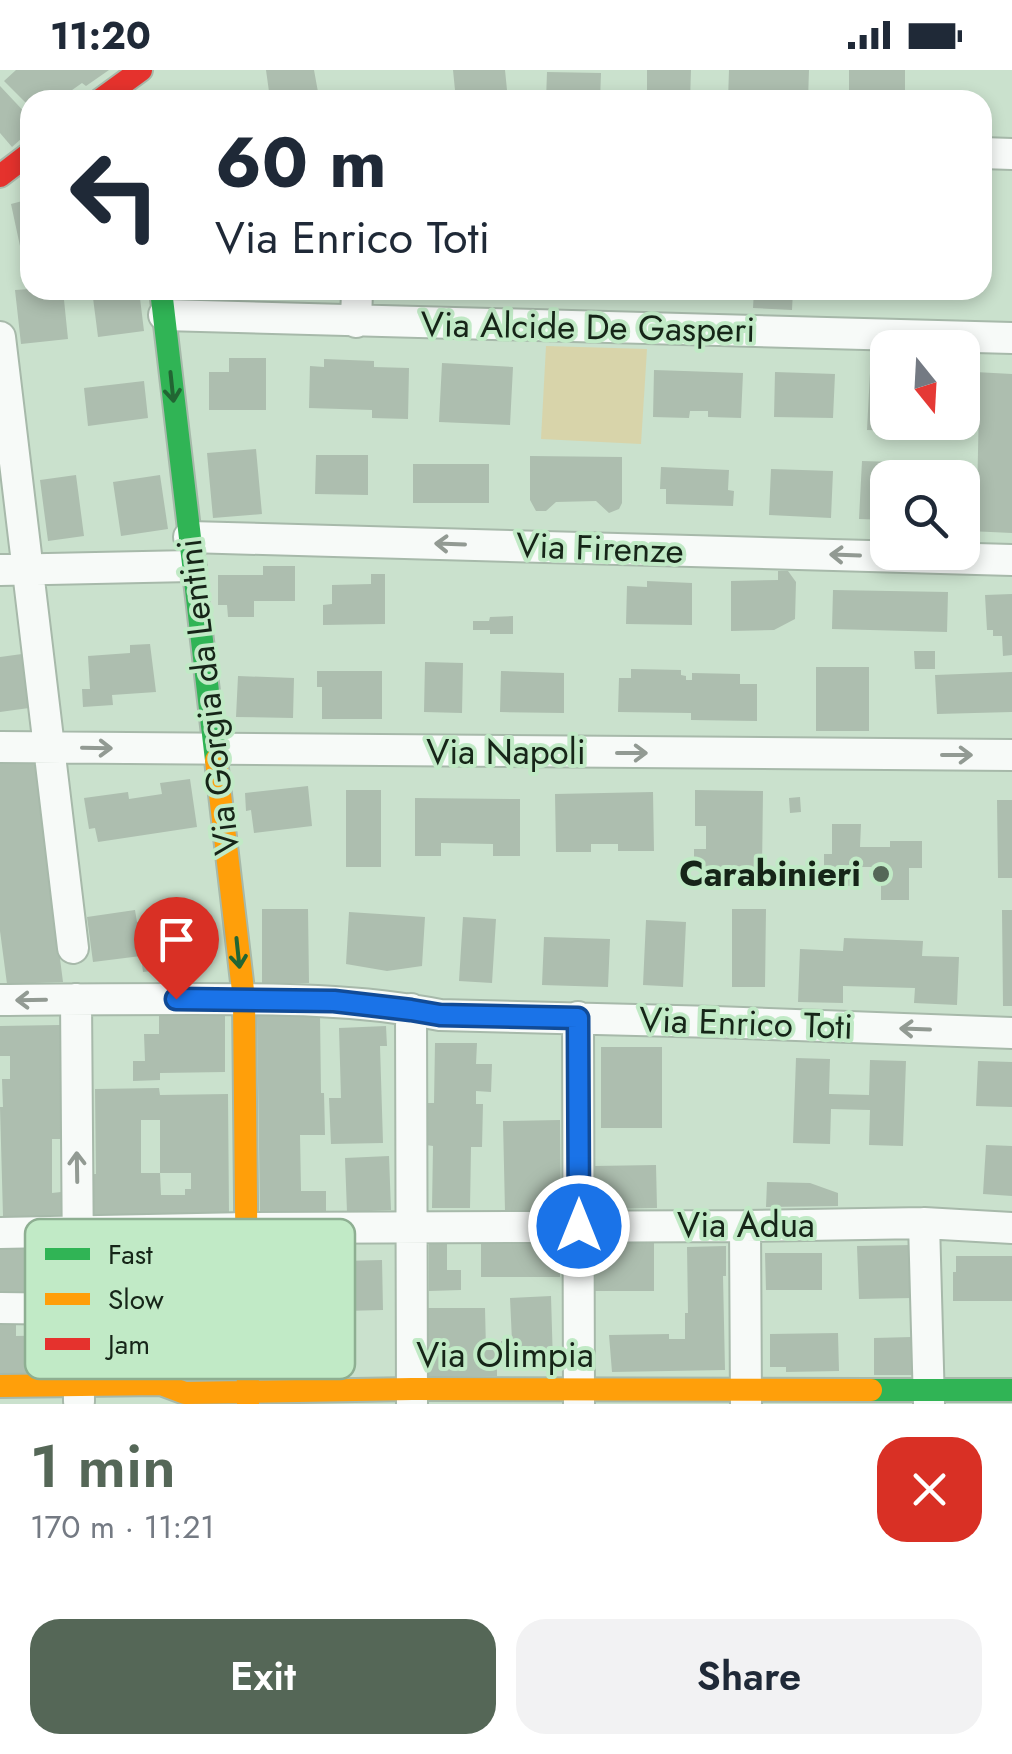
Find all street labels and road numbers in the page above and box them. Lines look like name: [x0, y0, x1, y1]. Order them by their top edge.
street label: Via Alcide De Gasperi: [420, 299, 756, 355]
street label: Via Firenze: [515, 520, 685, 576]
street label: Via Gorgia da Lentini: [164, 536, 252, 858]
street label: Via Napoli: [426, 727, 586, 777]
street label: Via Enrico Toti: [638, 994, 854, 1052]
street label: Via Adua: [677, 1200, 815, 1250]
street label: Via Olimpia: [416, 1330, 594, 1380]

